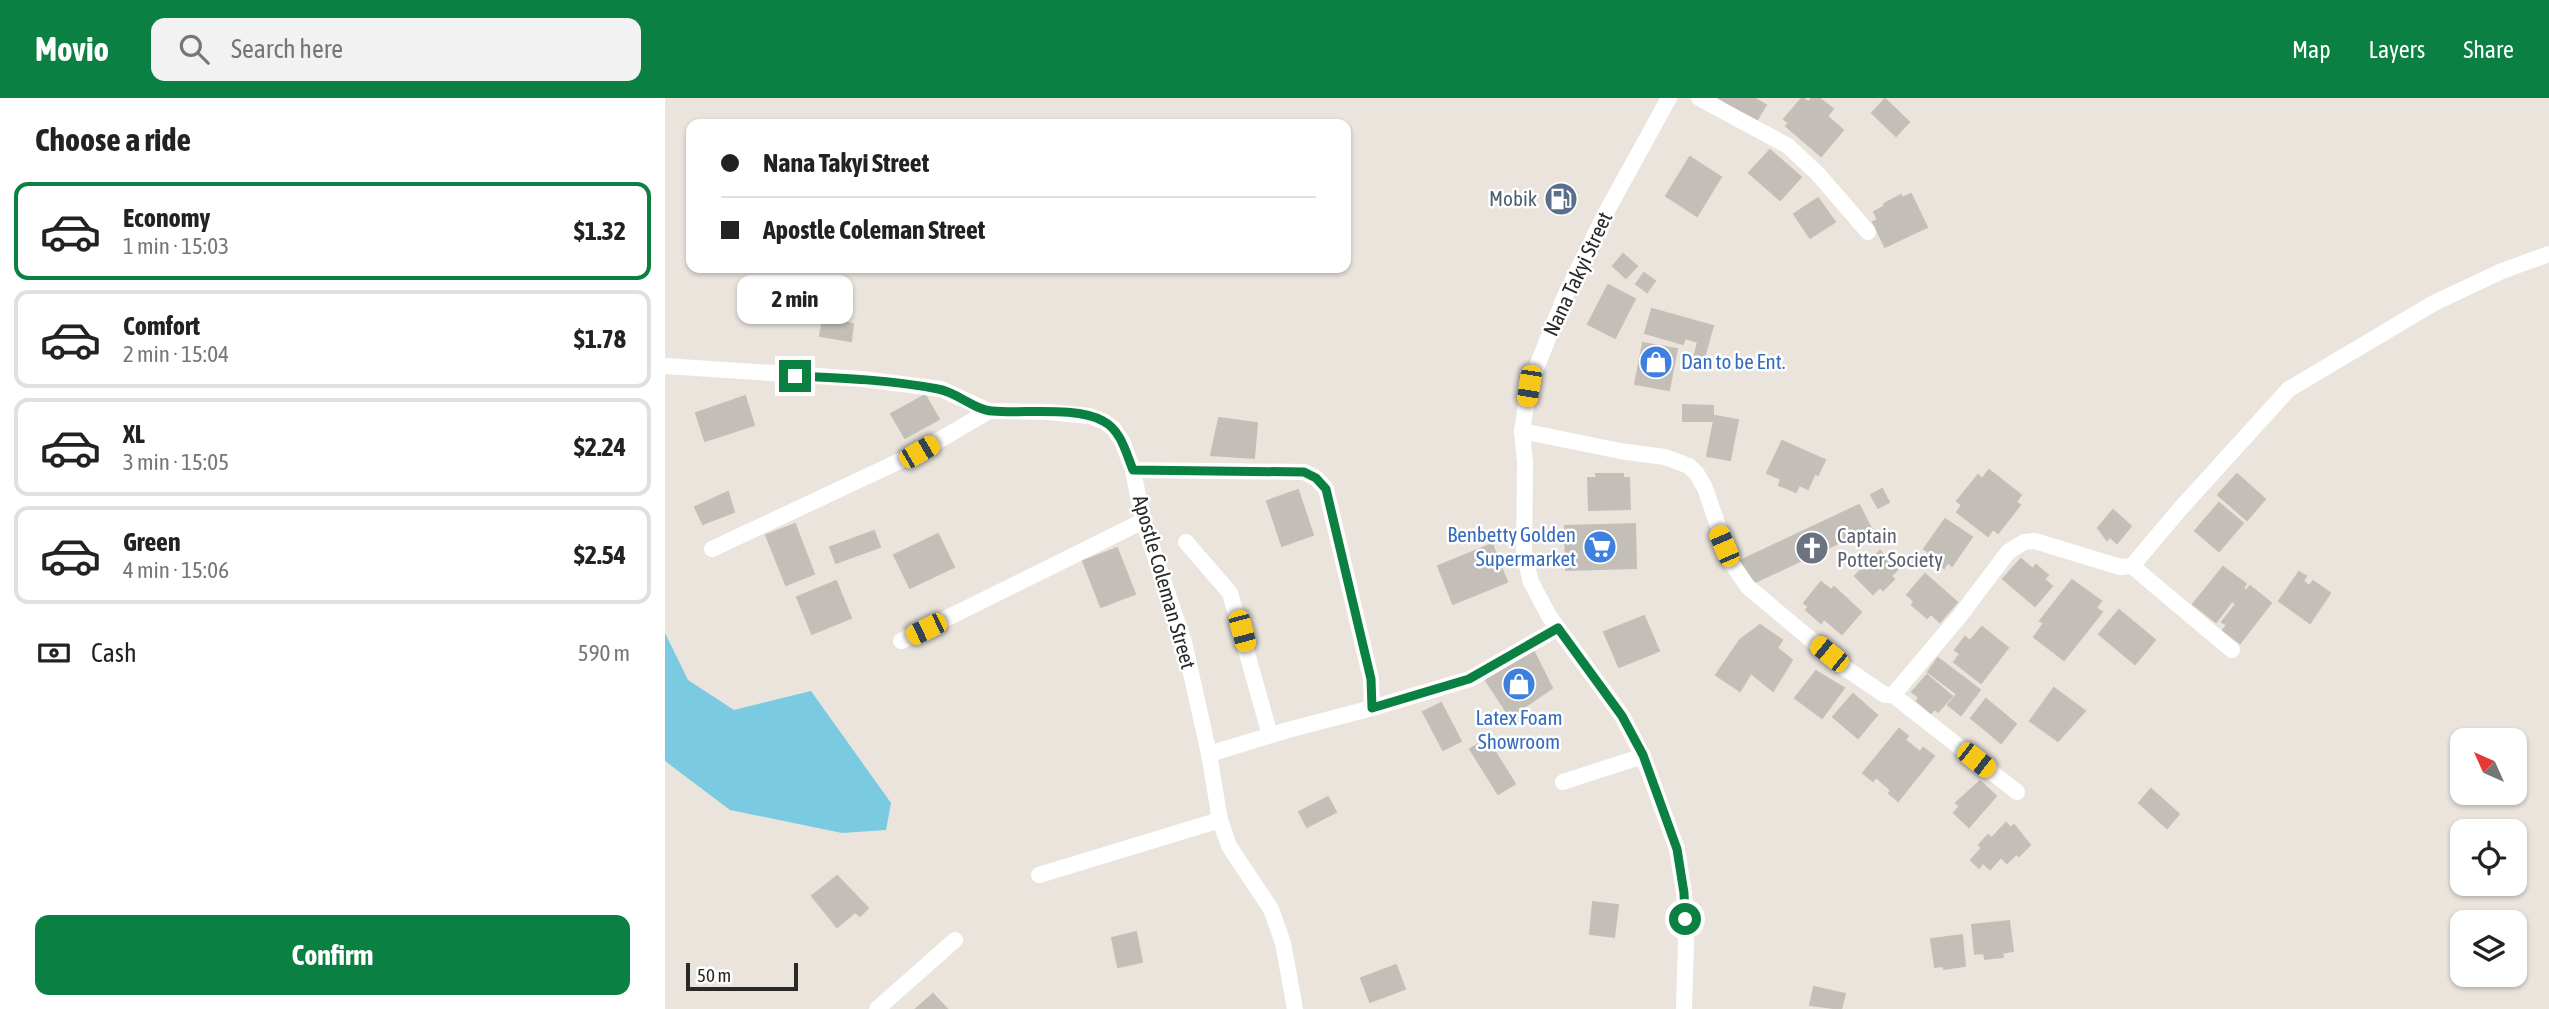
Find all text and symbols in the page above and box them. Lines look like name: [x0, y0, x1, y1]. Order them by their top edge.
search box: [151, 18, 641, 81]
text: Movio: [35, 30, 109, 68]
icon: search: [175, 30, 213, 68]
text: Search here: [231, 34, 343, 64]
text: Map: [2292, 36, 2331, 63]
text: Layers: [2369, 36, 2425, 63]
text: Share: [2463, 36, 2514, 63]
text: Choose a ride: [35, 121, 191, 158]
text: Nana Takyi Street: [763, 148, 929, 178]
fuel station icon: Mobik: [1542, 180, 1580, 218]
place label: Mobik: [1489, 186, 1537, 210]
icon: car: [39, 200, 102, 263]
text: Economy: [123, 203, 210, 233]
street label: Nana Takyi Street: [1538, 208, 1616, 339]
text: Apostle Coleman Street: [763, 215, 985, 245]
text: $1.32: [574, 216, 626, 246]
text: 1 min · 15:03: [123, 233, 229, 259]
callout: 2 min: [737, 274, 853, 324]
text: 2 min: [772, 286, 818, 312]
icon: car: [39, 308, 102, 371]
text: Comfort: [123, 311, 200, 341]
text: $1.78: [574, 324, 626, 354]
text: 2 min · 15:04: [123, 341, 229, 367]
shop icon: Dan to be Ent.: [1637, 343, 1675, 381]
place label: Dan to be Ent.: [1681, 349, 1785, 373]
route end: [779, 360, 811, 392]
car: [1516, 364, 1543, 408]
icon: car: [39, 416, 102, 479]
text: XL: [123, 419, 145, 449]
text: $2.24: [574, 432, 626, 462]
car: [896, 432, 943, 472]
text: 3 min · 15:05: [123, 449, 229, 475]
street label: Apostle Coleman Street: [1129, 492, 1201, 671]
place label: Benbetty Golden Supermarket: [1447, 522, 1576, 570]
car: [1707, 523, 1742, 569]
place label: Captain Potter Society: [1837, 523, 1943, 571]
icon: car: [39, 524, 102, 587]
text: Green: [123, 527, 181, 557]
supermarket icon: Benbetty Golden Supermarket: [1581, 528, 1619, 566]
church icon: Captain Potter Society: [1793, 529, 1831, 567]
text: $2.54: [574, 540, 626, 570]
text: 4 min · 15:06: [123, 557, 229, 583]
car: [1227, 608, 1258, 654]
car: [903, 610, 950, 648]
car: [1807, 633, 1852, 675]
icon: cash: [35, 634, 73, 672]
text: Cash: [91, 638, 137, 668]
text: 590 m: [578, 640, 630, 666]
shop icon: Latex Foam Showroom: [1500, 665, 1538, 703]
place label: Latex Foam Showroom: [1475, 705, 1563, 753]
north arrow: [2450, 728, 2527, 805]
map controls: [2450, 728, 2527, 987]
car: [1953, 739, 2000, 781]
button: locate: [2450, 819, 2527, 896]
route start: [1669, 903, 1701, 935]
button: layers: [2450, 910, 2527, 987]
button: Confirm: [35, 915, 630, 995]
scale bar: [686, 960, 798, 992]
text: 50 m: [697, 964, 731, 986]

